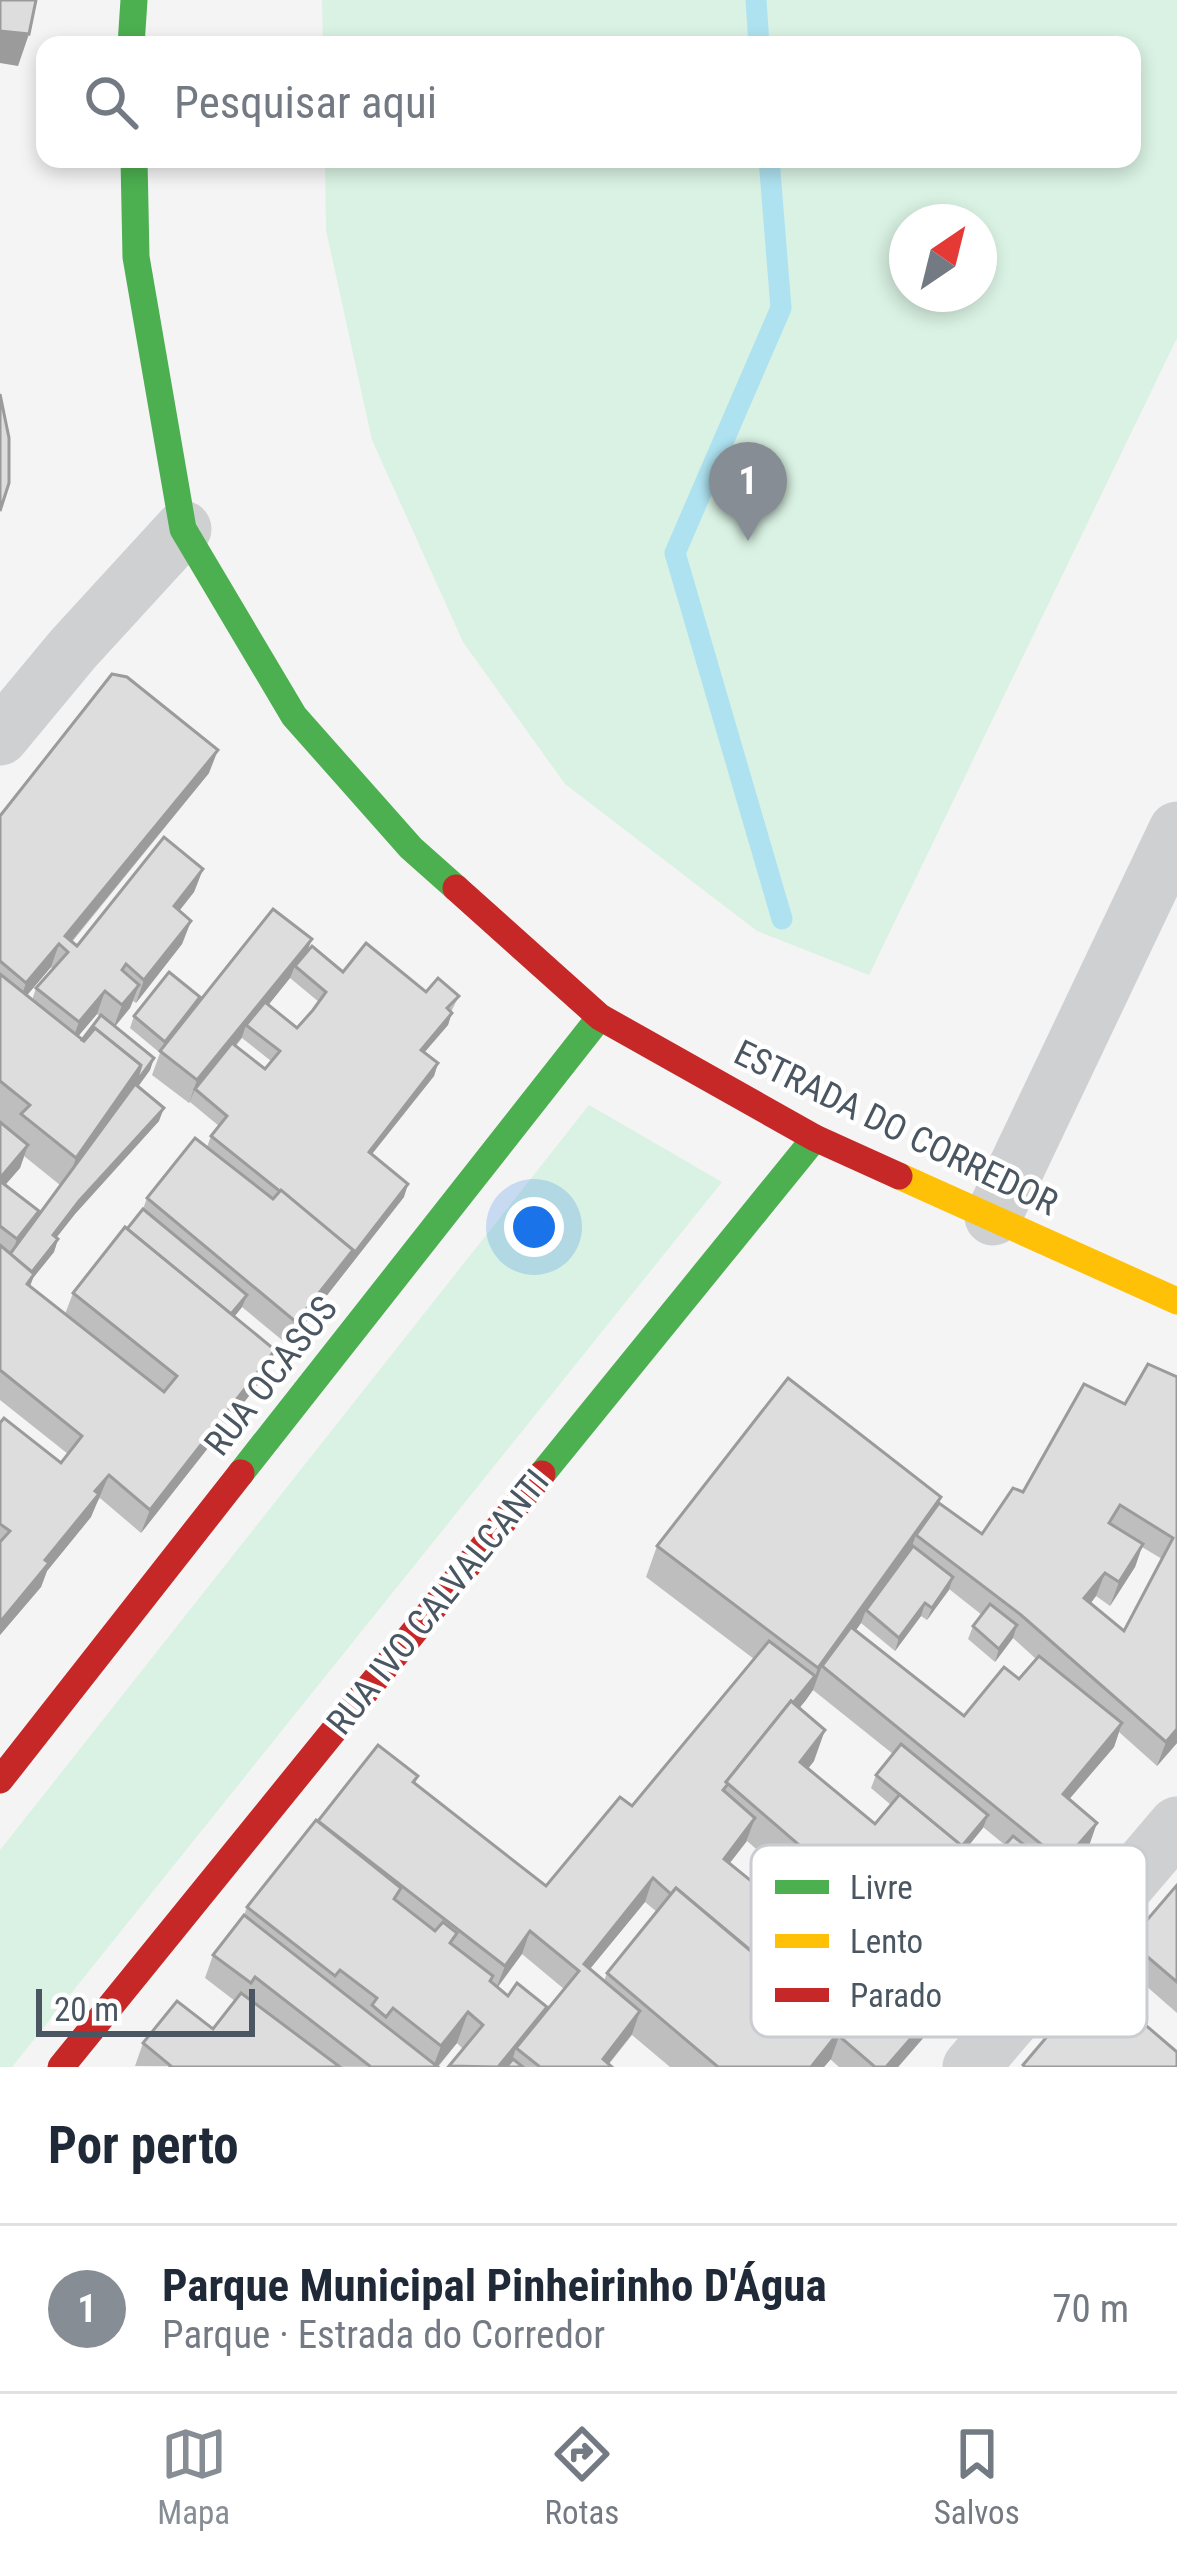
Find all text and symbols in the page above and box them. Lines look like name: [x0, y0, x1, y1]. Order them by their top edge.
search box: [36, 36, 1141, 168]
icon: search: [78, 69, 144, 135]
text: Pesquisar aqui: [174, 76, 437, 129]
north arrow: [889, 204, 997, 312]
pin: 1: [709, 442, 787, 541]
street label: ESTRADA DO CORREDOR: [728, 1031, 1064, 1225]
your location: [504, 1197, 564, 1257]
street label: RUA OCASOS: [196, 1288, 346, 1464]
street label: RUA IVO CALVALCANTI: [318, 1461, 558, 1743]
legend: [751, 1845, 1147, 2037]
text: Livre: [850, 1868, 913, 1907]
text: Lento: [850, 1922, 923, 1961]
text: Parado: [850, 1976, 942, 2015]
scale bar: [36, 1983, 255, 2036]
text: 20 m: [54, 1990, 119, 2029]
text: Por perto: [48, 2116, 239, 2175]
text: Parque Municipal Pinheirinho D'Água: [162, 2259, 827, 2312]
text: 1: [77, 2286, 97, 2332]
text: 70 m: [1052, 2286, 1129, 2332]
text: Parque · Estrada do Corredor: [162, 2312, 605, 2358]
tab: Mapa: [157, 2421, 230, 2532]
tab: Rotas: [545, 2421, 619, 2532]
tab: Salvos: [934, 2421, 1020, 2532]

